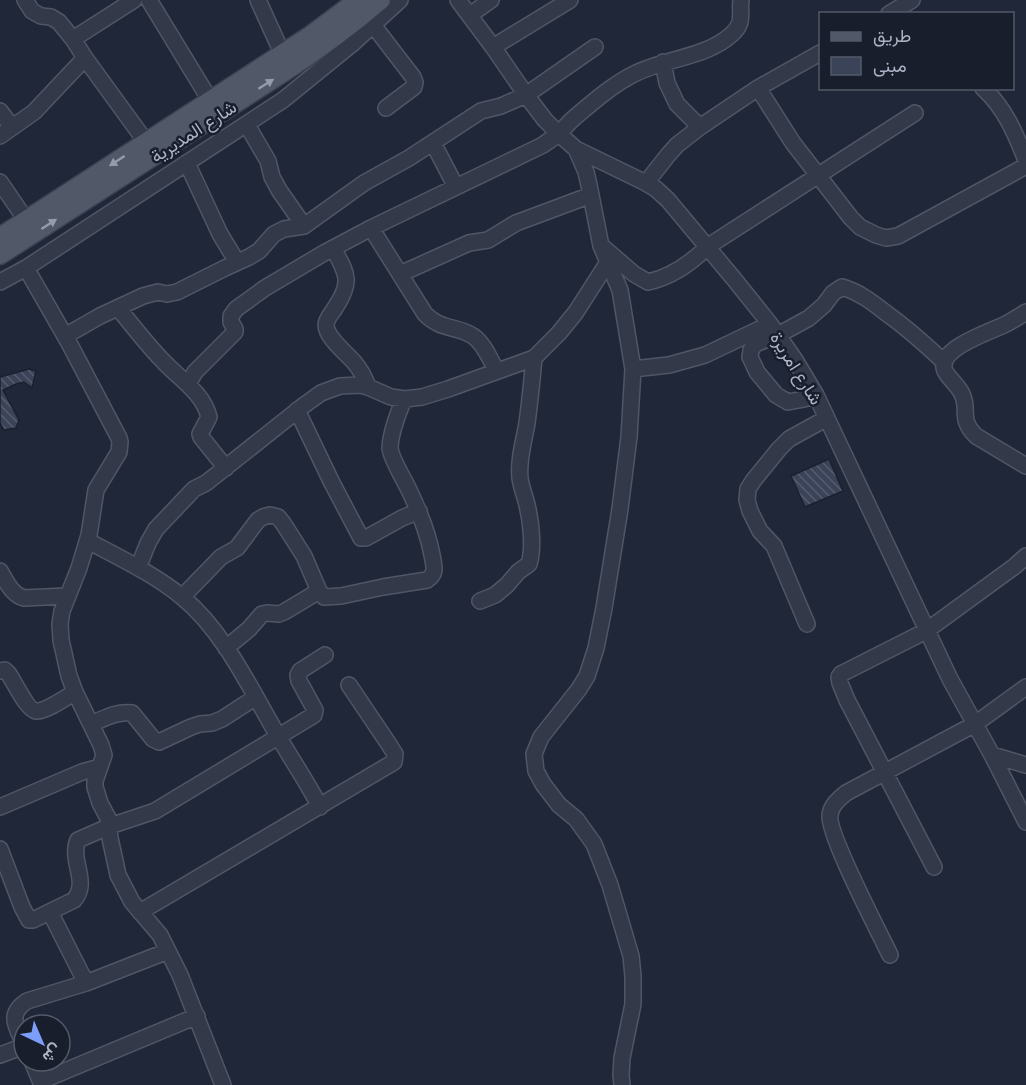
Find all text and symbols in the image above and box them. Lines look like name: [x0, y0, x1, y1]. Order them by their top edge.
legend: [819, 12, 1014, 90]
text: طريق: [873, 24, 911, 47]
text: مبنى: [873, 54, 907, 77]
one-way arrow: [258, 79, 274, 90]
street label: شارع المديرية: [146, 95, 241, 169]
one-way arrow: [109, 155, 126, 166]
one-way arrow: [41, 218, 57, 230]
street label: شارع امريرة: [764, 328, 828, 409]
north arrow: [12, 1013, 72, 1073]
text: ش: [39, 1040, 66, 1068]

